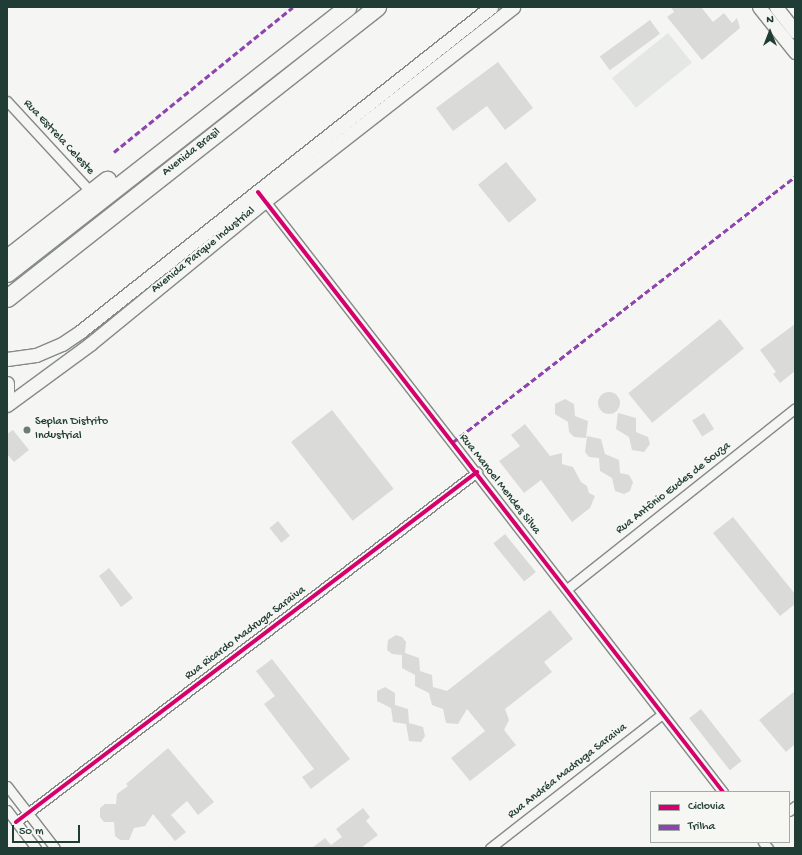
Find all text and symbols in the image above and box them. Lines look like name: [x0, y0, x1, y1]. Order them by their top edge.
north arrow: [750, 12, 790, 52]
text: N: [766, 14, 774, 26]
street label: Rua Estrela Celeste: [19, 97, 97, 179]
street label: Avenida Brasil: [160, 126, 224, 180]
street label: Avenida Parque Industrial: [149, 205, 259, 297]
place label: Seplan Distrito Industrial: [35, 416, 108, 444]
marker: Seplan Distrito Industrial: [22, 425, 32, 435]
street label: Rua Manoel Mendes Silva: [455, 432, 543, 538]
street label: Rua Antônio Eudes de Souza: [614, 440, 734, 538]
street label: Rua Ricardo Madruga Saraiva: [183, 584, 309, 684]
street label: Rua Andréa Madruga Saraiva: [506, 721, 630, 823]
legend: [650, 791, 790, 843]
text: Ciclovia: [688, 800, 725, 814]
scale bar: [14, 817, 82, 843]
text: Trilha: [688, 820, 715, 834]
text: 50 m: [19, 825, 44, 839]

